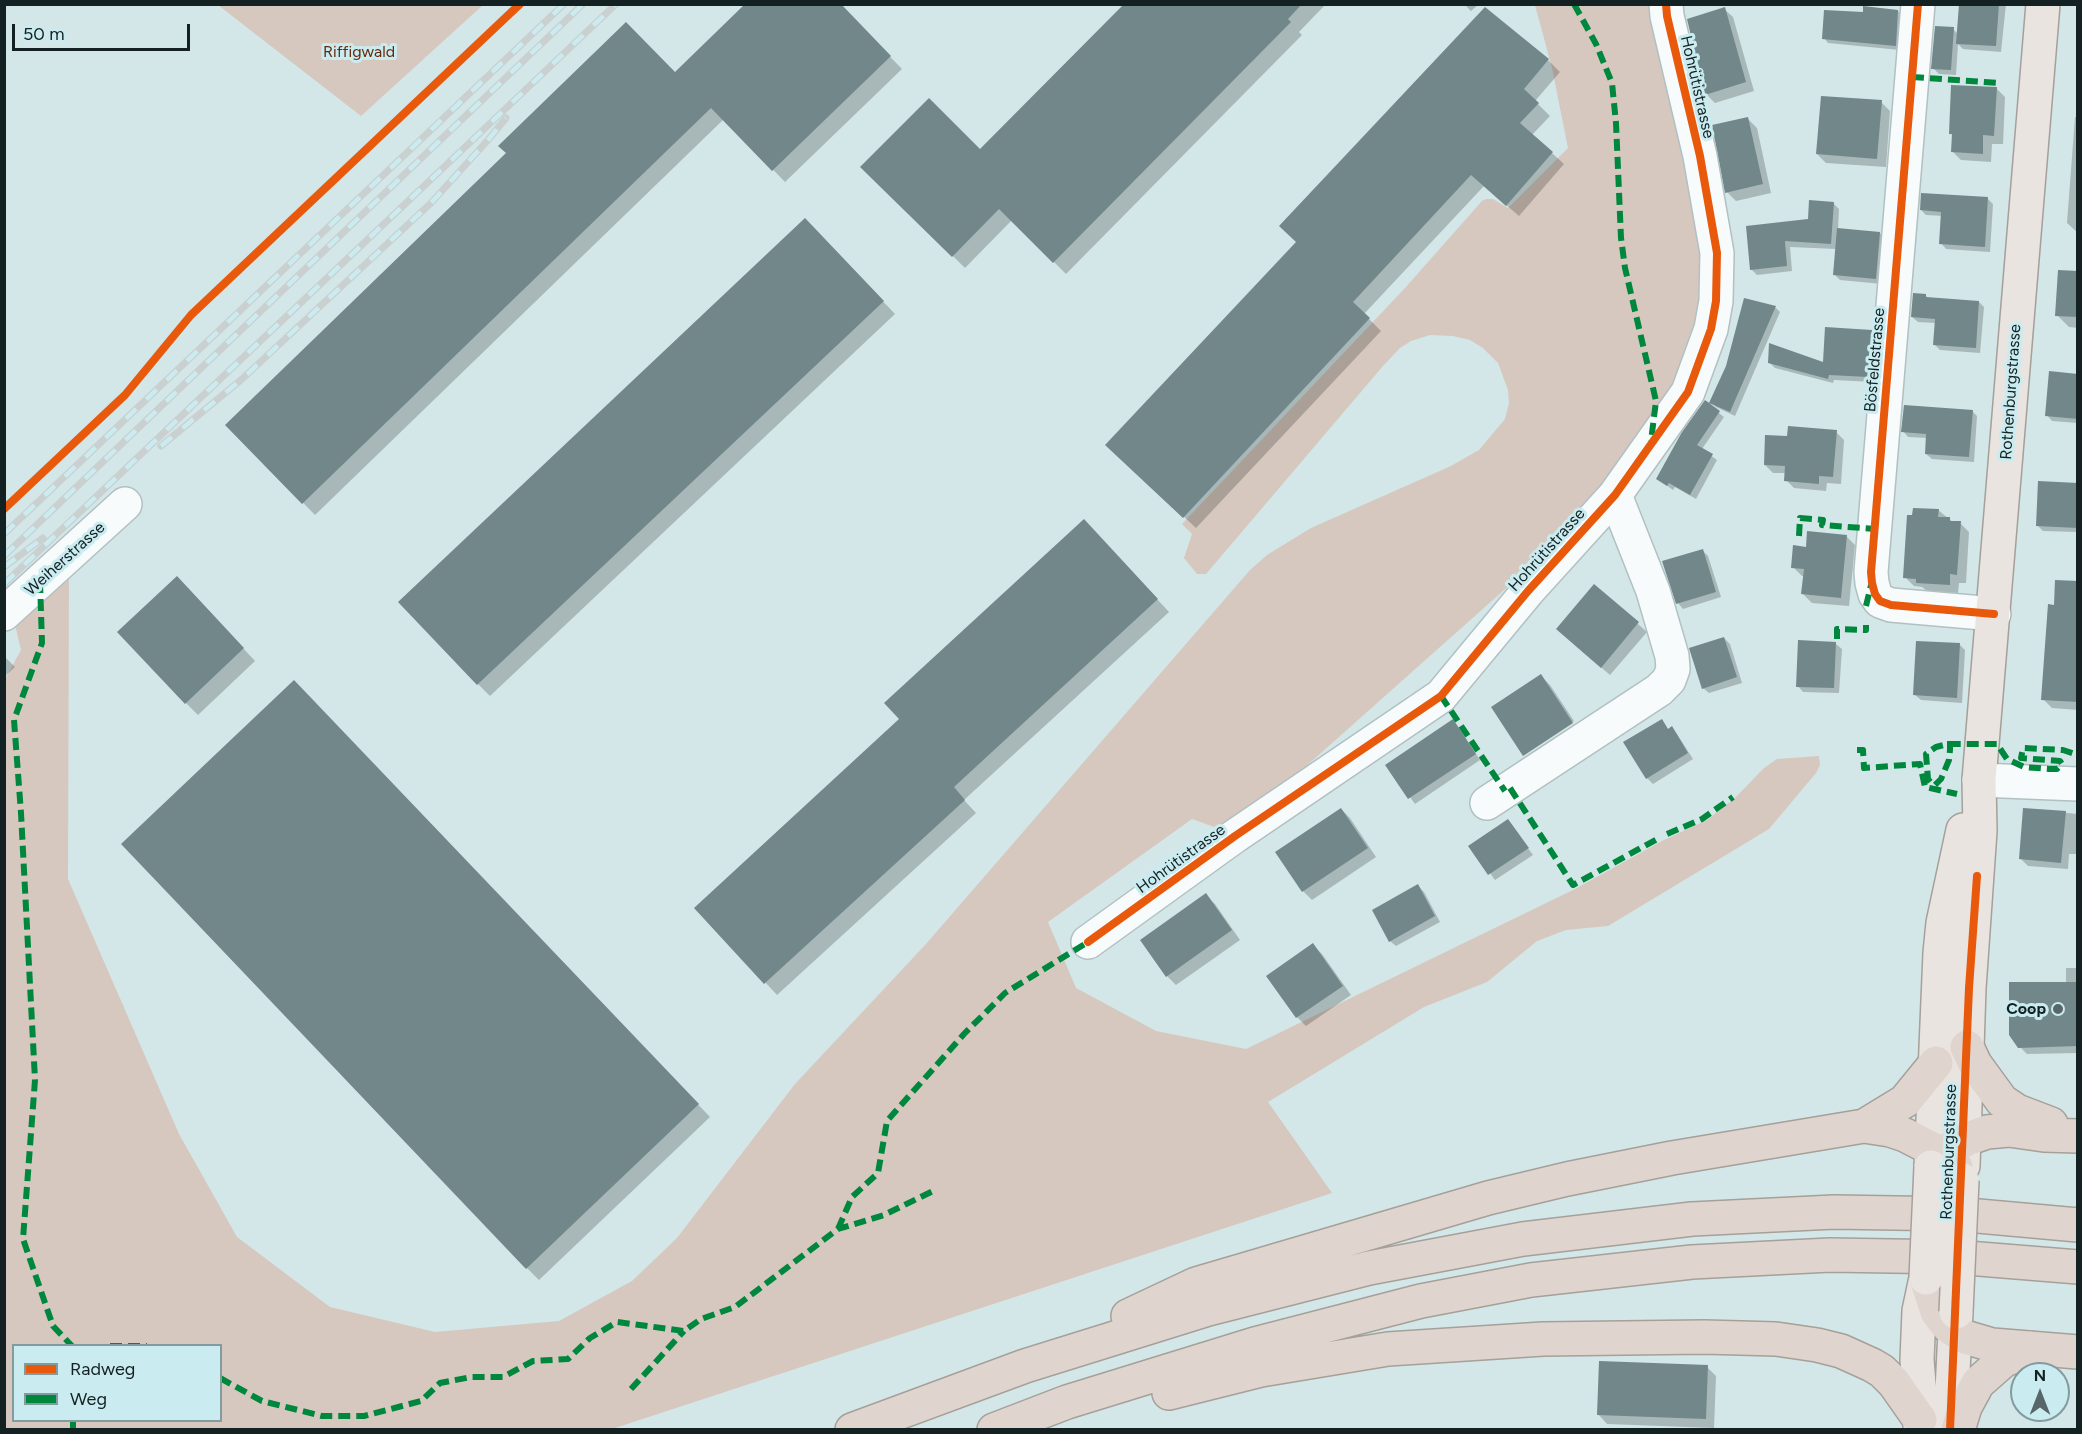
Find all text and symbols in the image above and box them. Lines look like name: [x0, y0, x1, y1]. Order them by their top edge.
scale bar: [15, 12, 194, 50]
text: 50 m: [23, 23, 65, 45]
street label: Hohrütistrasse: [1676, 34, 1718, 140]
park label: Riffigwald: [323, 42, 395, 62]
street label: Bösfeldstrasse: [1861, 307, 1889, 413]
street label: Rothenburgstrasse: [1997, 324, 2025, 460]
street label: Hohrütistrasse: [1505, 505, 1589, 595]
street label: Weiherstrasse: [21, 518, 109, 600]
street label: Hohrütistrasse: [1133, 820, 1229, 898]
place label: Coop: [2006, 999, 2046, 1019]
marker: Coop: [2051, 1002, 2065, 1016]
street label: Rothenburgstrasse: [1937, 1084, 1961, 1220]
legend: [12, 1344, 222, 1422]
text: Radweg: [70, 1358, 135, 1380]
north arrow: [2010, 1362, 2070, 1422]
text: N: [2034, 1366, 2046, 1385]
text: Weg: [70, 1388, 107, 1410]

